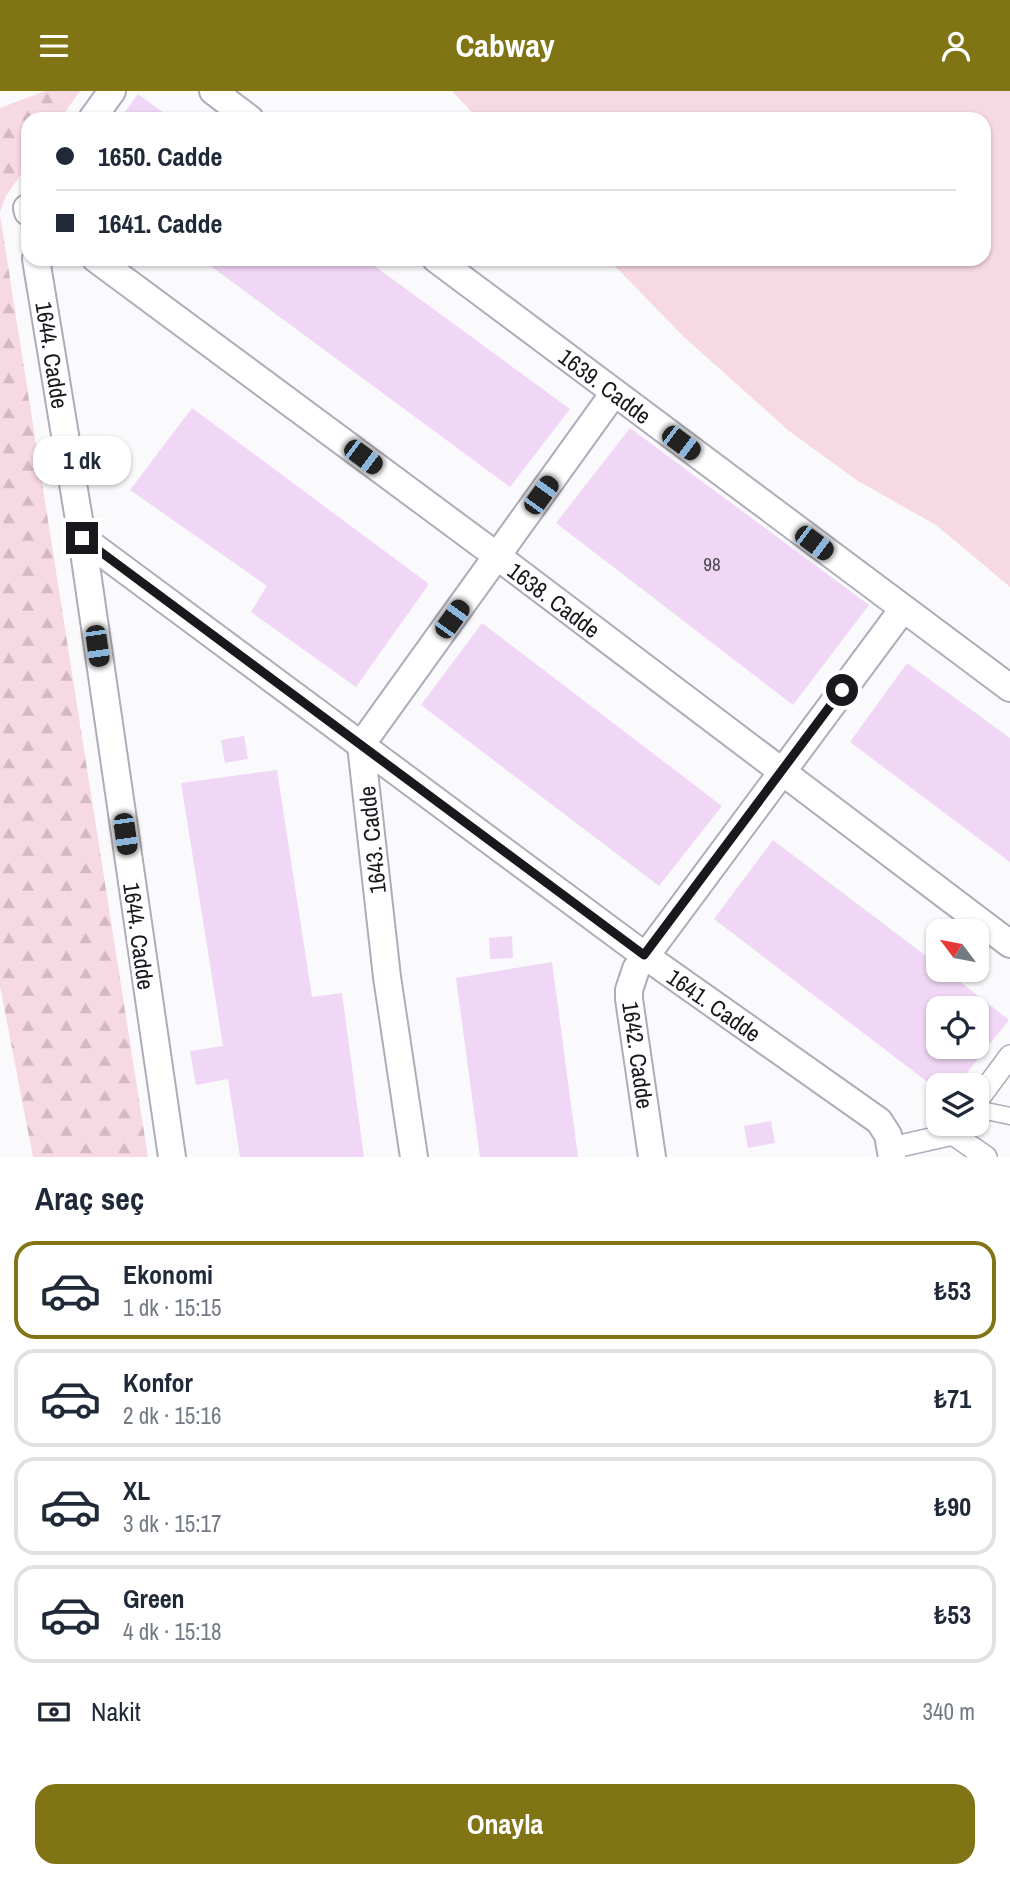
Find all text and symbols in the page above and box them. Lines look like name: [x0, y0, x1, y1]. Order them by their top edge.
text: Cabway: [455, 24, 555, 67]
icon: menu: [35, 27, 73, 65]
icon: person: [937, 27, 975, 65]
text: 1650. Cadde: [98, 139, 222, 174]
text: 1641. Cadde: [98, 206, 222, 241]
street label: 1644. Cadde: [28, 299, 76, 411]
street label: 1639. Cadde: [553, 341, 657, 431]
car: [658, 422, 705, 464]
car: [340, 436, 387, 478]
callout: 1 dk: [33, 437, 131, 485]
text: 1 dk: [63, 445, 101, 476]
car: [521, 472, 562, 518]
route end: [66, 522, 98, 554]
car: [791, 522, 838, 564]
house number: 98: [703, 551, 721, 577]
street label: 1638. Cadde: [502, 555, 606, 645]
car: [432, 596, 473, 642]
car: [84, 624, 111, 668]
route start: [826, 674, 858, 706]
street label: 1643. Cadde: [351, 785, 393, 895]
car: [112, 812, 139, 856]
street label: 1644. Cadde: [116, 880, 162, 992]
north arrow: [926, 919, 989, 982]
map controls: [926, 919, 989, 1136]
street label: 1641. Cadde: [661, 961, 767, 1049]
button: locate: [926, 996, 989, 1059]
street label: 1642. Cadde: [615, 999, 661, 1111]
button: layers: [926, 1073, 989, 1136]
text: Araç seç: [35, 1177, 144, 1220]
text: Ekonomi: [123, 1257, 213, 1292]
icon: car: [39, 1259, 102, 1322]
text: ₺53: [934, 1273, 971, 1308]
text: 1 dk · 15:15: [123, 1292, 222, 1323]
text: Konfor: [123, 1365, 193, 1400]
icon: car: [39, 1367, 102, 1430]
text: ₺71: [934, 1381, 971, 1416]
text: 2 dk · 15:16: [123, 1400, 222, 1431]
text: XL: [123, 1473, 150, 1508]
icon: car: [39, 1475, 102, 1538]
text: ₺90: [934, 1489, 971, 1524]
text: 3 dk · 15:17: [123, 1508, 222, 1539]
text: Green: [123, 1581, 185, 1616]
icon: car: [39, 1583, 102, 1646]
text: ₺53: [934, 1597, 971, 1632]
text: 4 dk · 15:18: [123, 1616, 222, 1647]
icon: cash: [35, 1693, 73, 1731]
text: Nakit: [91, 1694, 141, 1729]
text: 340 m: [923, 1696, 975, 1727]
button: Onayla: [35, 1784, 975, 1864]

